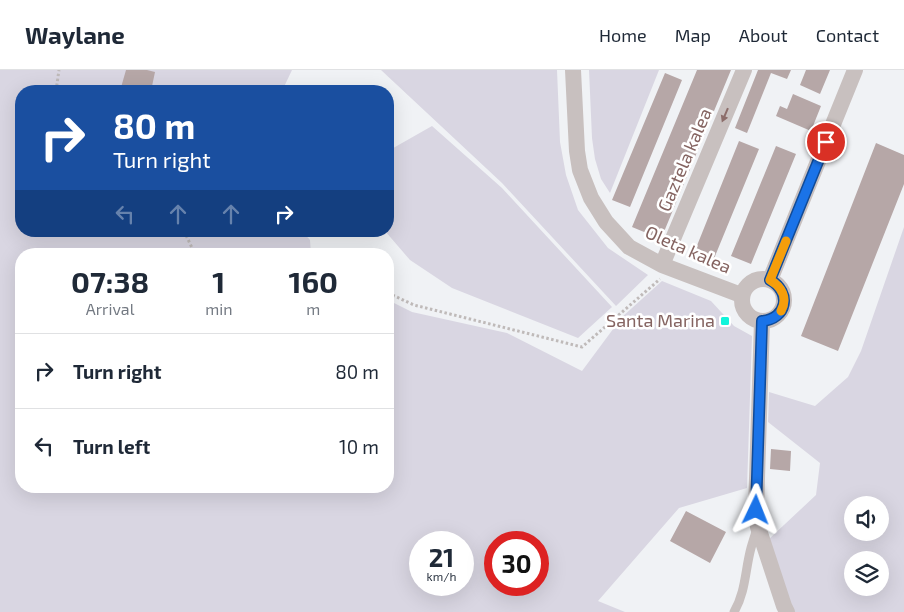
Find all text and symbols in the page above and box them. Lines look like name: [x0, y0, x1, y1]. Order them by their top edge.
text: Waylane: [25, 20, 125, 49]
text: Home: [599, 24, 647, 46]
text: Map: [675, 24, 711, 46]
text: About: [739, 24, 788, 46]
text: Contact: [816, 24, 879, 46]
text: 80 m: [113, 104, 195, 146]
icon: right: [30, 105, 95, 170]
street label: Gaztela kalea: [652, 105, 716, 215]
one-way arrow: [721, 108, 729, 123]
pin: [805, 121, 847, 163]
icon: arrive: [812, 128, 840, 156]
text: Turn right: [113, 146, 211, 172]
icon: left: [111, 200, 139, 228]
icon: ahead: [164, 200, 192, 228]
icon: ahead: [217, 200, 245, 228]
icon: right: [270, 200, 298, 228]
street label: Oleta kalea: [642, 220, 735, 278]
text: 07:38: [71, 263, 149, 299]
text: 1: [212, 263, 225, 299]
text: 160: [288, 263, 338, 299]
text: Arrival: [86, 299, 134, 318]
text: min: [205, 299, 232, 318]
text: m: [306, 299, 320, 318]
place label: Santa Marina: [606, 309, 715, 331]
marker: Santa Marina: [719, 315, 731, 327]
icon: right: [30, 357, 58, 385]
text: Turn right: [73, 360, 161, 383]
text: 80 m: [335, 360, 379, 383]
icon: left: [30, 432, 58, 460]
text: Turn left: [73, 435, 150, 458]
text: 10 m: [339, 435, 379, 458]
position arrow: [729, 483, 781, 535]
map controls: [844, 496, 889, 596]
button: sound: [844, 496, 889, 541]
speed limit sign: 30: [484, 531, 549, 596]
text: 21: [429, 542, 454, 572]
button: layers: [844, 551, 889, 596]
text: km/h: [427, 569, 456, 583]

